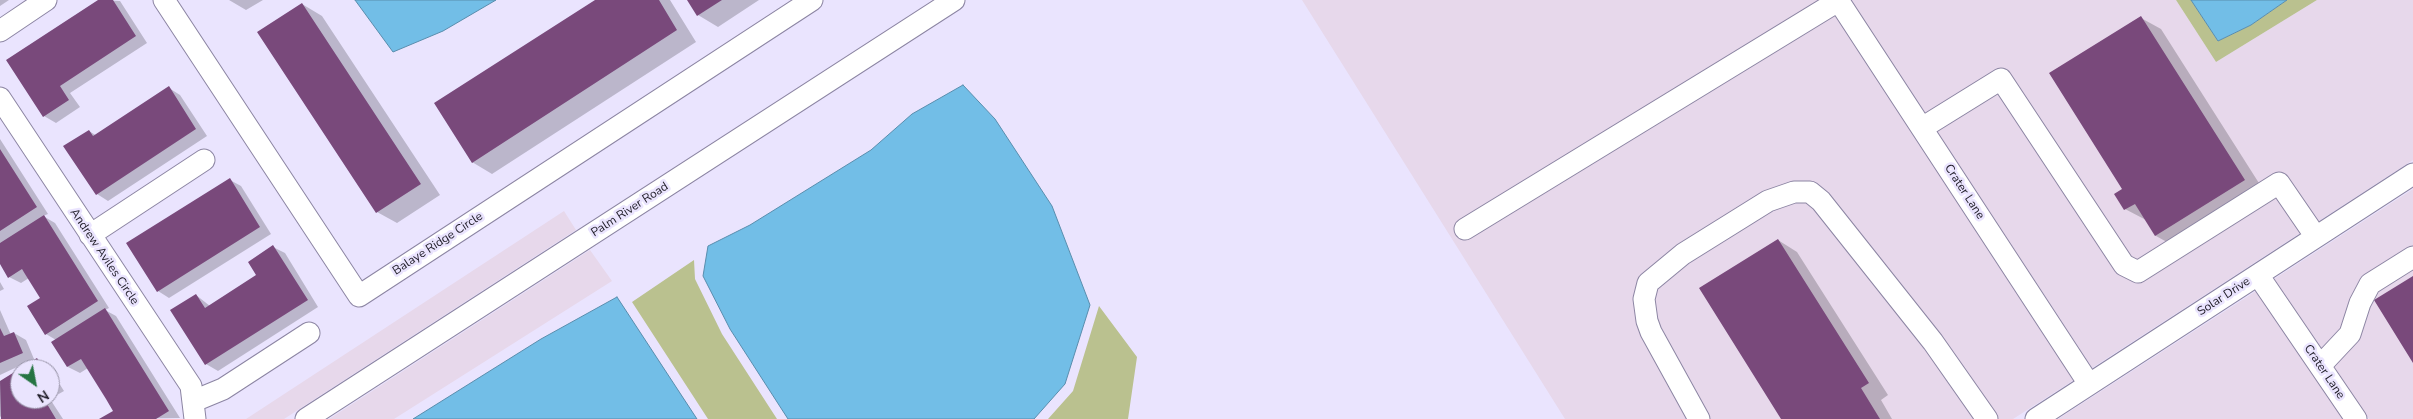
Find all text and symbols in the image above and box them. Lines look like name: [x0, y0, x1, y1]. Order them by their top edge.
street label: Crater Lane: [1941, 162, 1987, 222]
street label: Palm River Road: [589, 180, 671, 240]
street label: Andrew Aviles Circle: [66, 206, 142, 308]
street label: Balaye Ridge Circle: [390, 209, 486, 279]
street label: Solar Drive: [2195, 275, 2253, 319]
street label: Crater Lane: [2301, 342, 2347, 402]
north arrow: [10, 359, 60, 409]
text: N: [33, 385, 52, 407]

